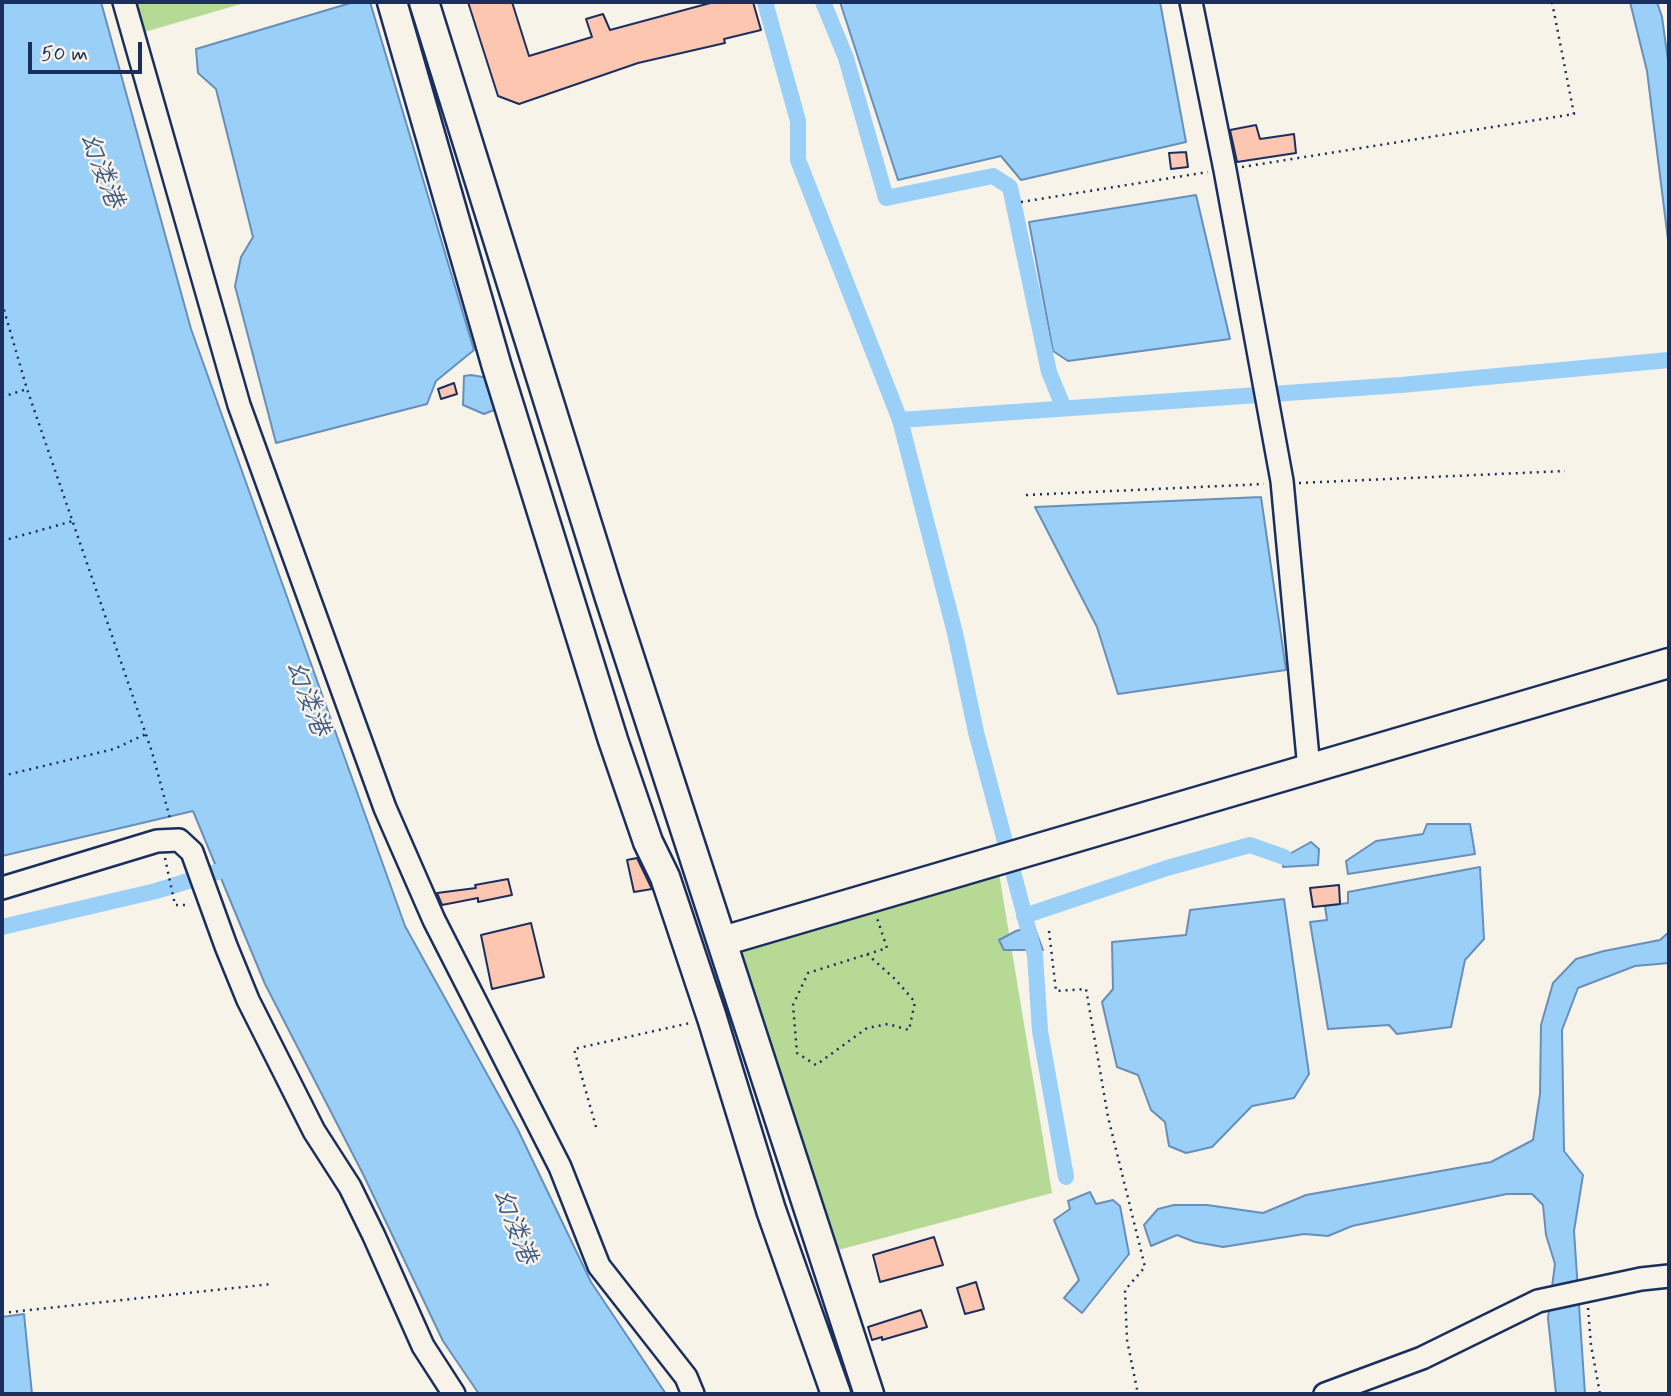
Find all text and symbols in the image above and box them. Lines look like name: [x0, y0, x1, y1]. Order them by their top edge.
scale bar: [32, 28, 145, 72]
text: 50 m: [41, 40, 88, 68]
water label: 幻溇港: [71, 129, 129, 213]
water label: 幻溇港: [277, 657, 335, 741]
water label: 幻溇港: [484, 1185, 542, 1269]

